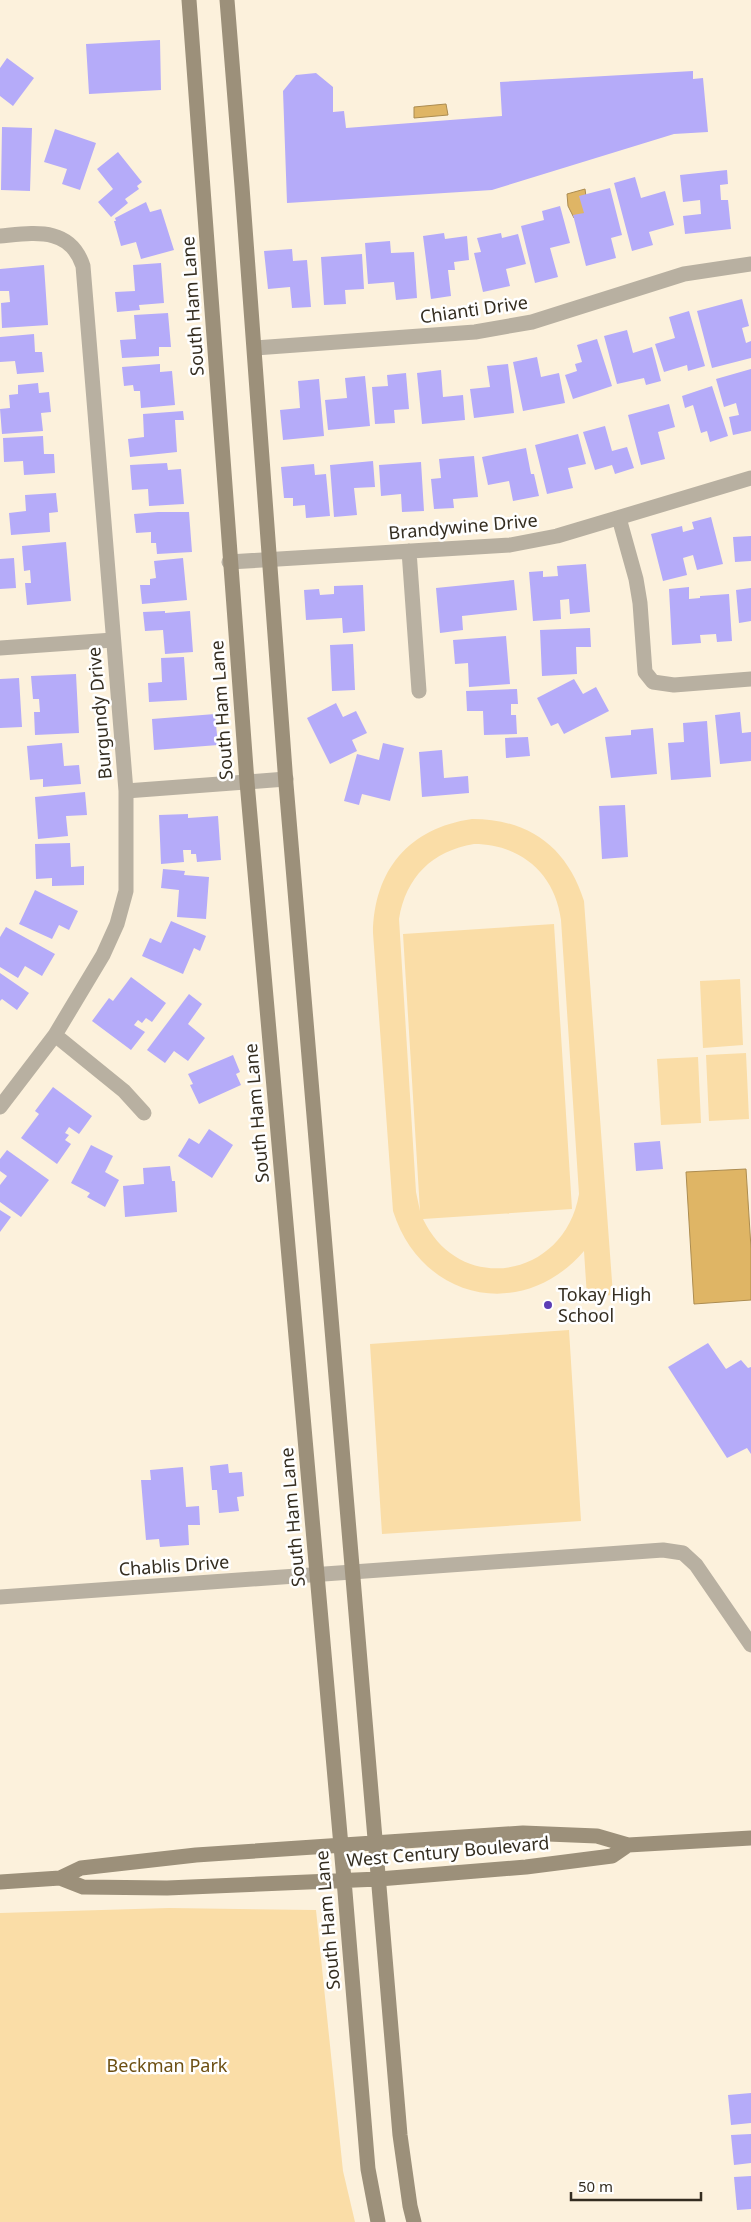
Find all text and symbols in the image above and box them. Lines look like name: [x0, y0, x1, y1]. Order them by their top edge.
street label: South Ham Lane: [175, 235, 209, 377]
street label: Chianti Drive: [418, 290, 529, 328]
street label: Brandywine Drive: [387, 508, 538, 544]
street label: South Ham Lane: [204, 639, 238, 781]
street label: Burgundy Drive: [81, 646, 117, 780]
street label: South Ham Lane: [238, 1042, 274, 1184]
place label: Tokay High School: [558, 1282, 651, 1327]
marker: Tokay High School: [542, 1299, 554, 1311]
street label: South Ham Lane: [274, 1446, 310, 1588]
street label: Chablis Drive: [118, 1549, 230, 1581]
street label: West Century Boulevard: [346, 1830, 550, 1872]
street label: South Ham Lane: [309, 1849, 345, 1991]
park label: Beckman Park: [107, 2053, 228, 2077]
scale bar: [571, 2170, 701, 2202]
text: 50 m: [578, 2176, 613, 2196]

